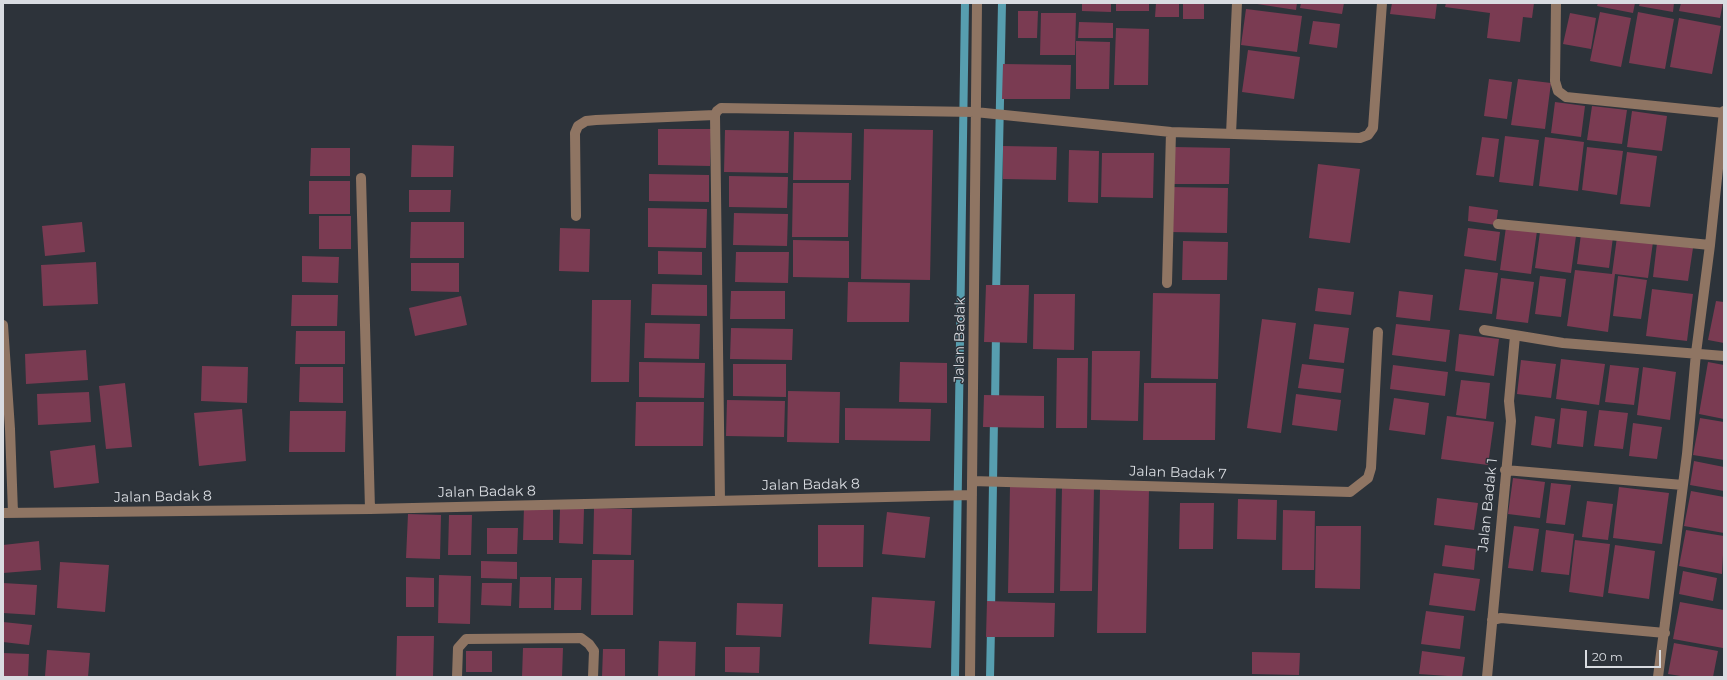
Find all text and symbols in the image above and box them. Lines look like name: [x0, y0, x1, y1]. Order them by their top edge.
street label: Jalan Badak: [951, 297, 969, 383]
street label: Jalan Badak 1: [1475, 457, 1501, 553]
street label: Jalan Badak 7: [1129, 463, 1227, 483]
street label: Jalan Badak 8: [762, 476, 860, 494]
street label: Jalan Badak 8: [438, 483, 536, 501]
street label: Jalan Badak 8: [114, 488, 212, 506]
scale bar: [1587, 642, 1663, 668]
text: 20 m: [1592, 649, 1623, 664]

